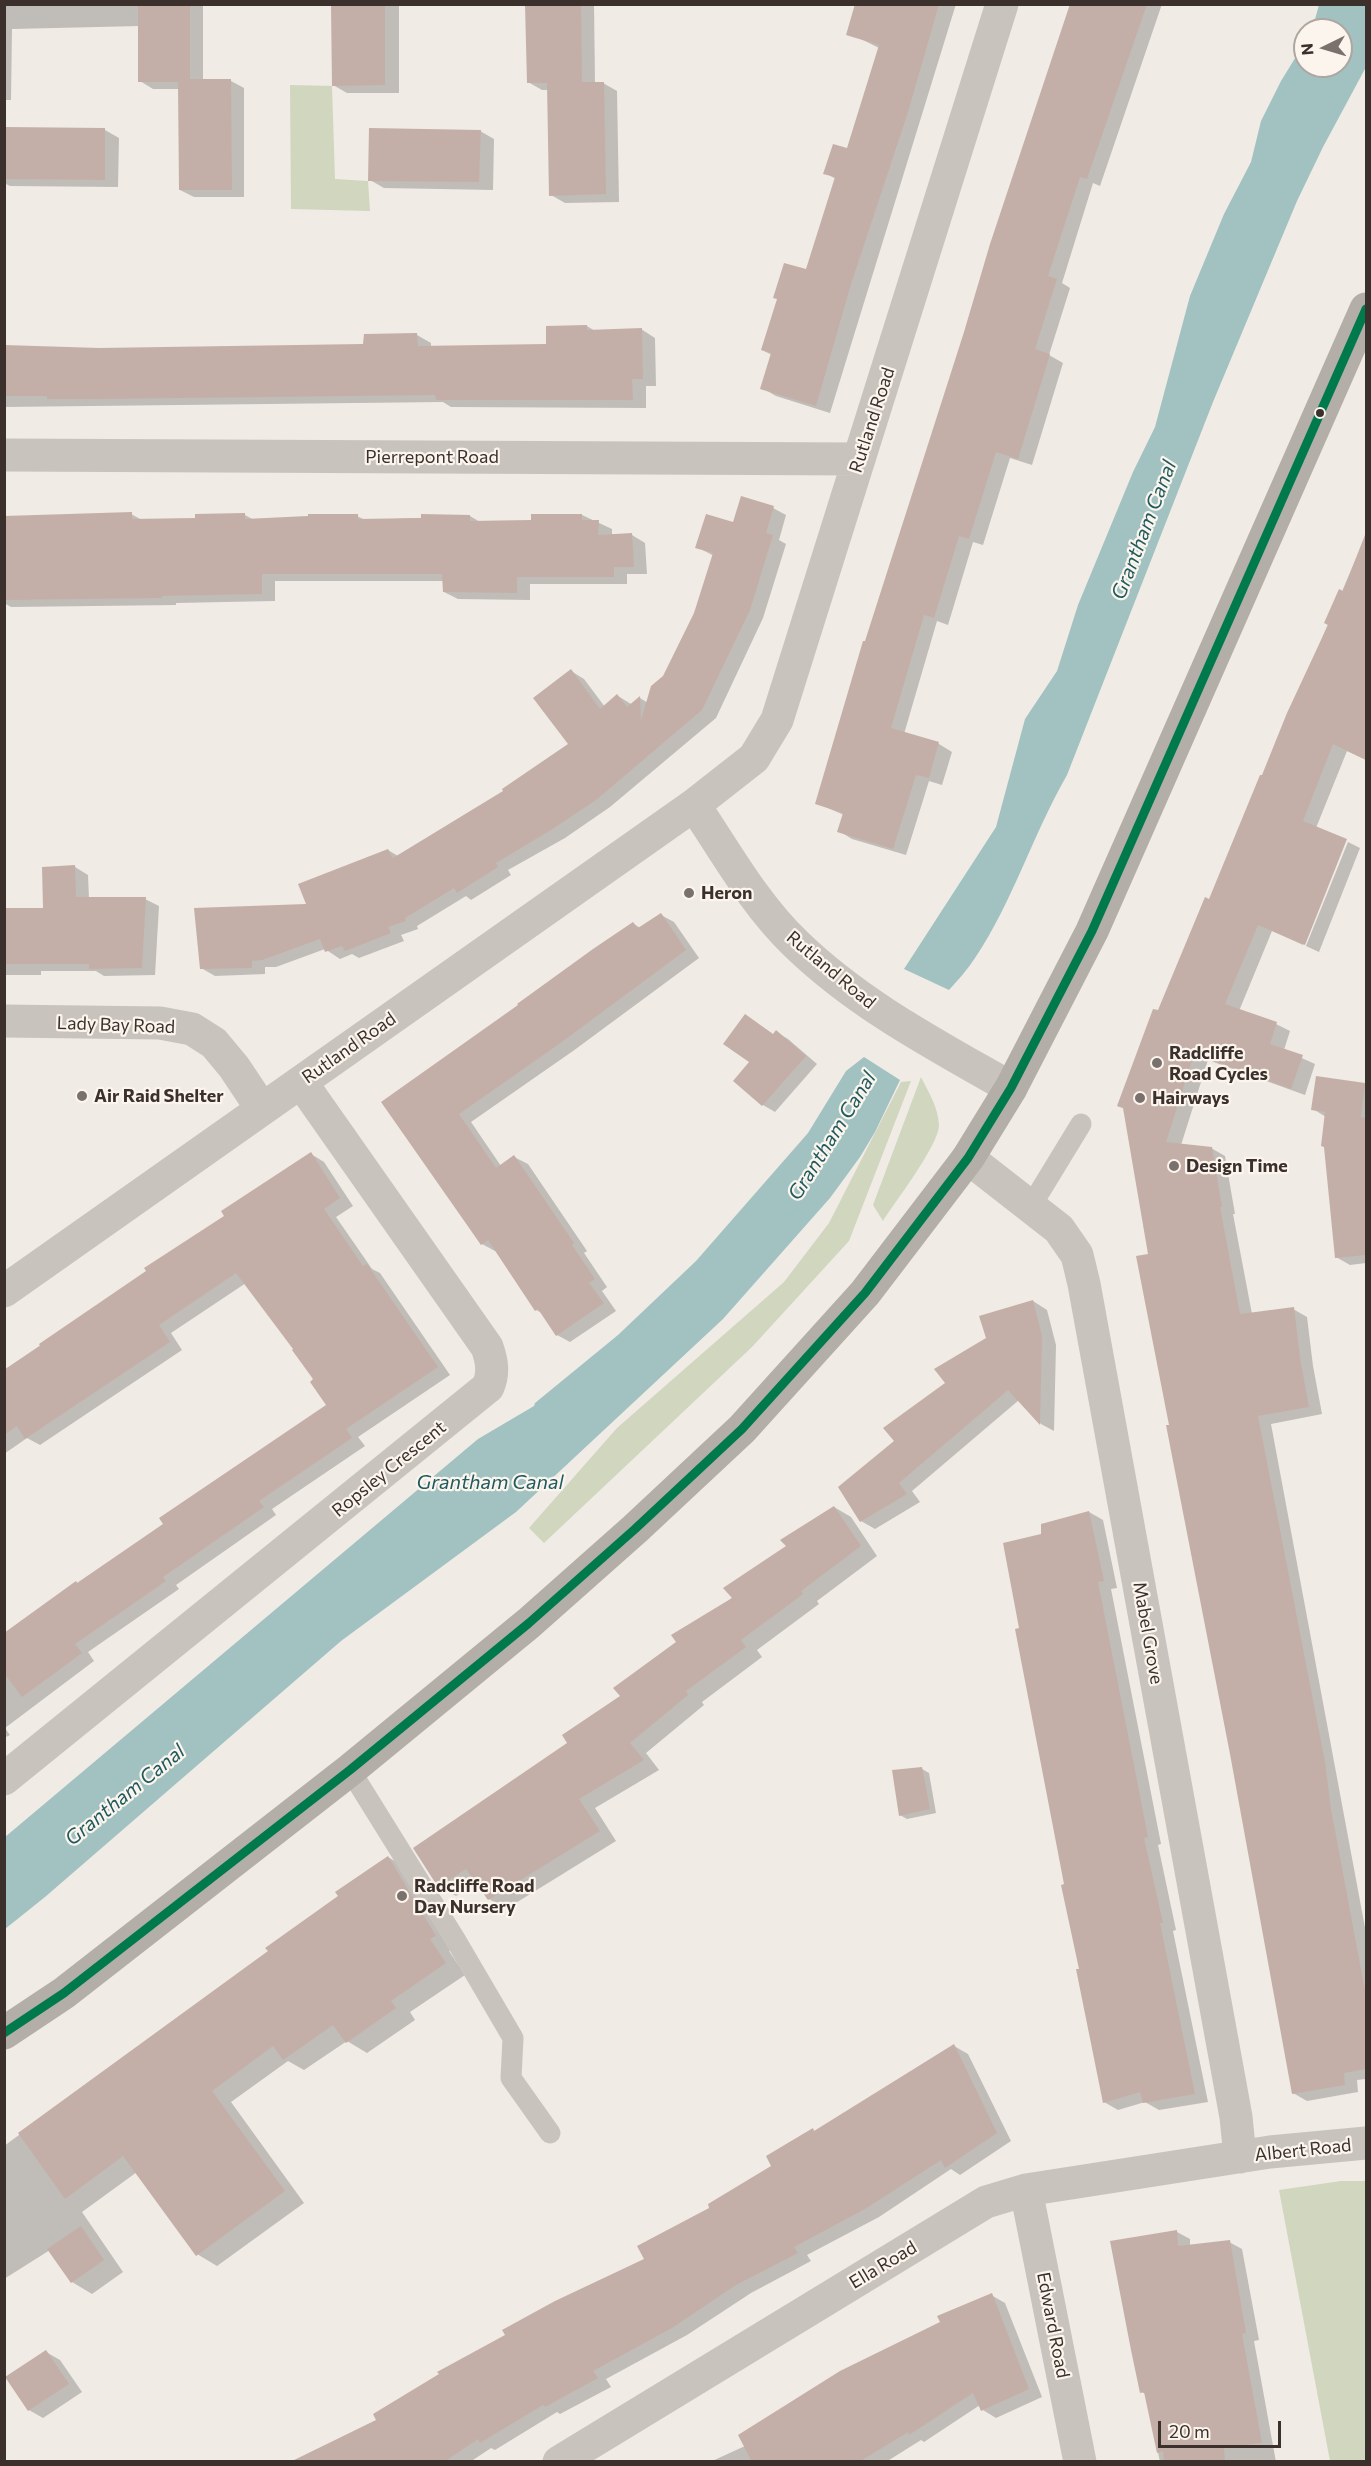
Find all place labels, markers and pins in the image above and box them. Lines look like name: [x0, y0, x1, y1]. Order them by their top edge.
unlabelled marker: [1314, 407, 1326, 419]
place label: Heron: [701, 882, 752, 904]
marker: Heron: [682, 886, 696, 900]
place label: Radcliffe Road Cycles: [1169, 1042, 1268, 1084]
marker: Radcliffe Road Cycles: [1150, 1056, 1164, 1070]
place label: Air Raid Shelter: [94, 1085, 224, 1107]
place label: Hairways: [1152, 1087, 1229, 1109]
marker: Air Raid Shelter: [75, 1089, 89, 1103]
marker: Hairways: [1133, 1091, 1147, 1105]
place label: Design Time: [1186, 1155, 1288, 1177]
marker: Design Time: [1167, 1159, 1181, 1173]
place label: Radcliffe Road Day Nursery: [414, 1875, 534, 1918]
marker: Radcliffe Road Day Nursery: [395, 1889, 409, 1903]

